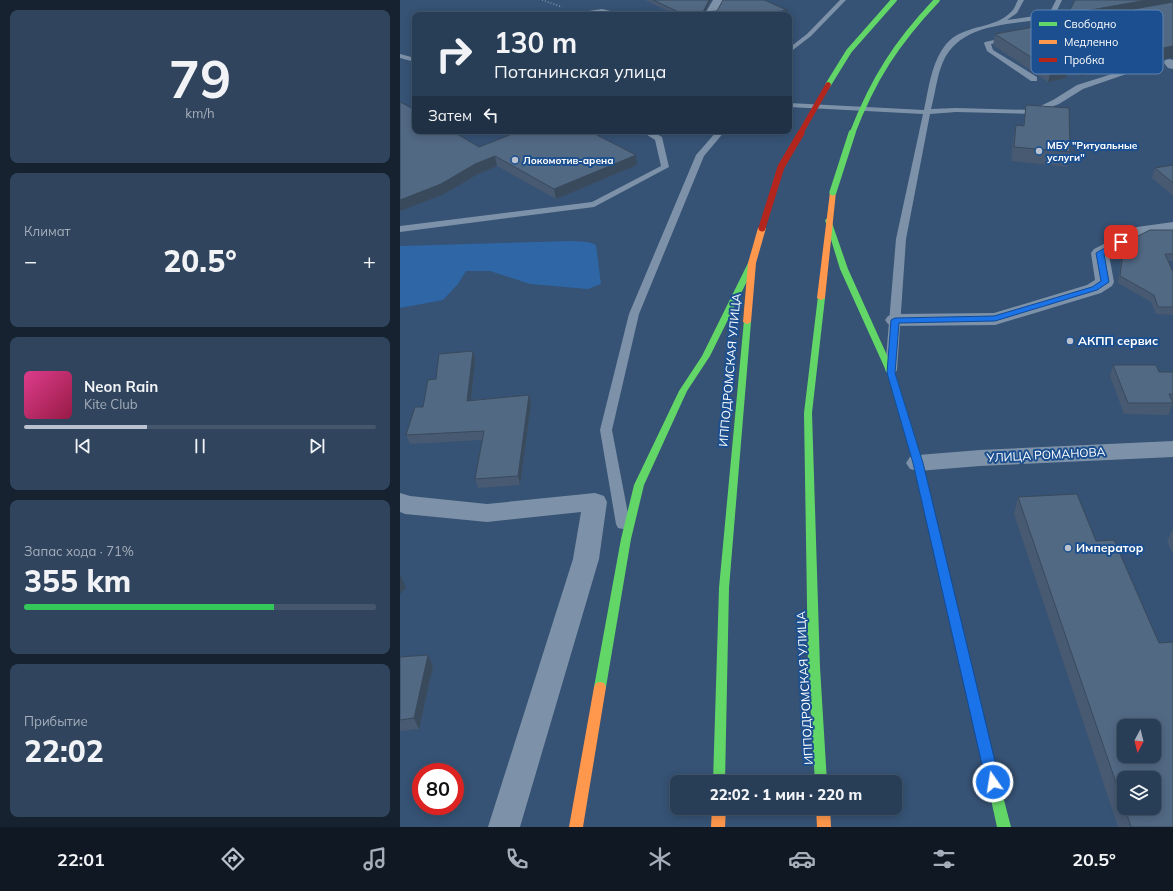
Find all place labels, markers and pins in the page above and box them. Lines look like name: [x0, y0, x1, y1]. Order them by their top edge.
place label: МБУ "Ритуальные услуги": [1047, 139, 1138, 164]
marker: МБУ "Ритуальные услуги": [1034, 146, 1044, 156]
place label: Локомотив-арена: [523, 154, 614, 167]
marker: Локомотив-арена: [510, 155, 520, 165]
pin: [1104, 225, 1138, 259]
place label: АКПП сервис: [1078, 333, 1158, 348]
marker: АКПП сервис: [1065, 336, 1075, 346]
place label: Император: [1076, 540, 1144, 555]
marker: Император: [1063, 543, 1073, 553]

